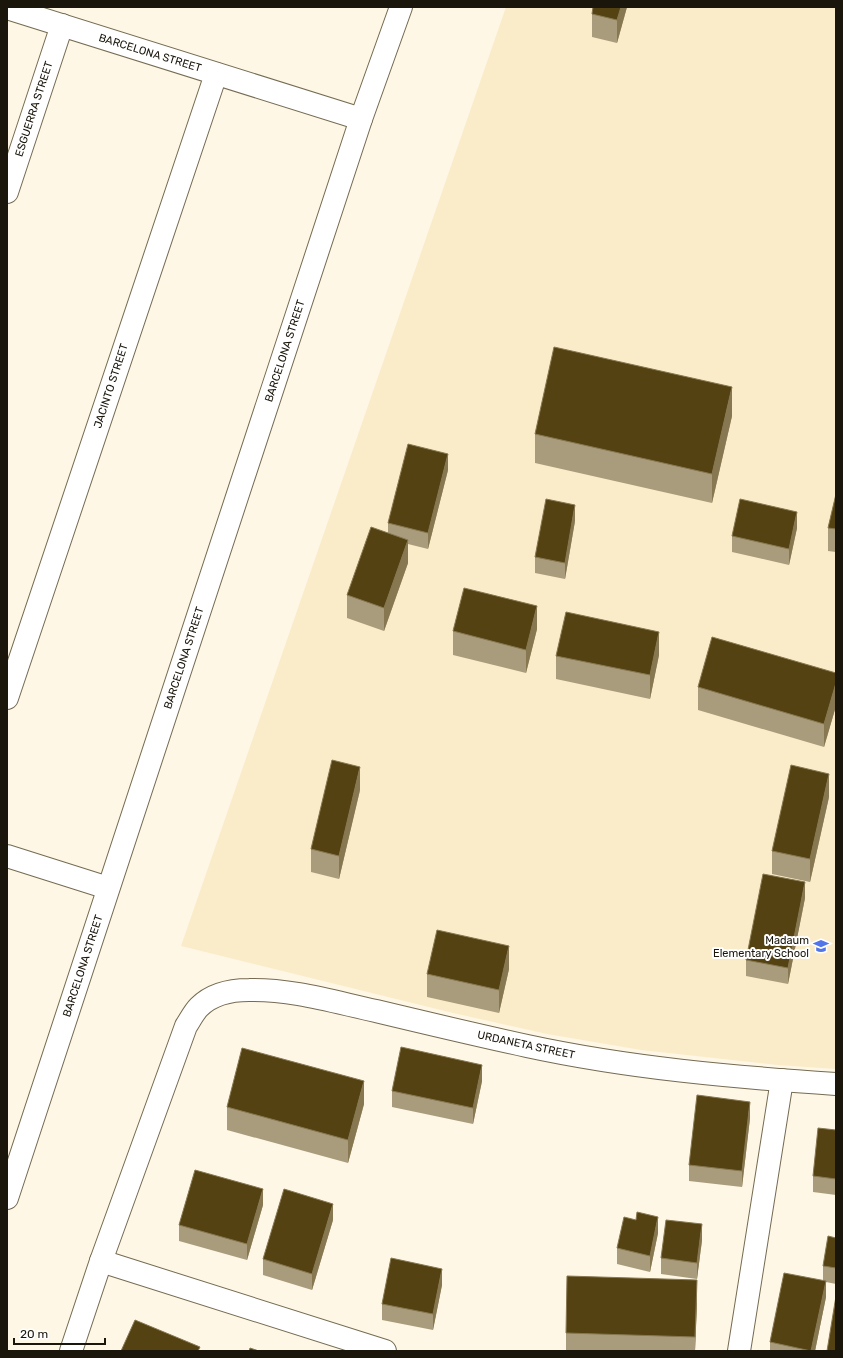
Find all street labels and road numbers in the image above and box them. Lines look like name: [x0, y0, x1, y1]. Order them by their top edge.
street label: BARCELONA STREET: [97, 31, 204, 75]
street label: ESGUERRA STREET: [12, 59, 56, 158]
street label: BARCELONA STREET: [262, 298, 308, 404]
street label: JACINTO STREET: [91, 341, 131, 430]
street label: BARCELONA STREET: [161, 605, 207, 711]
street label: BARCELONA STREET: [60, 913, 106, 1019]
street label: URDANETA STREET: [476, 1028, 577, 1062]

